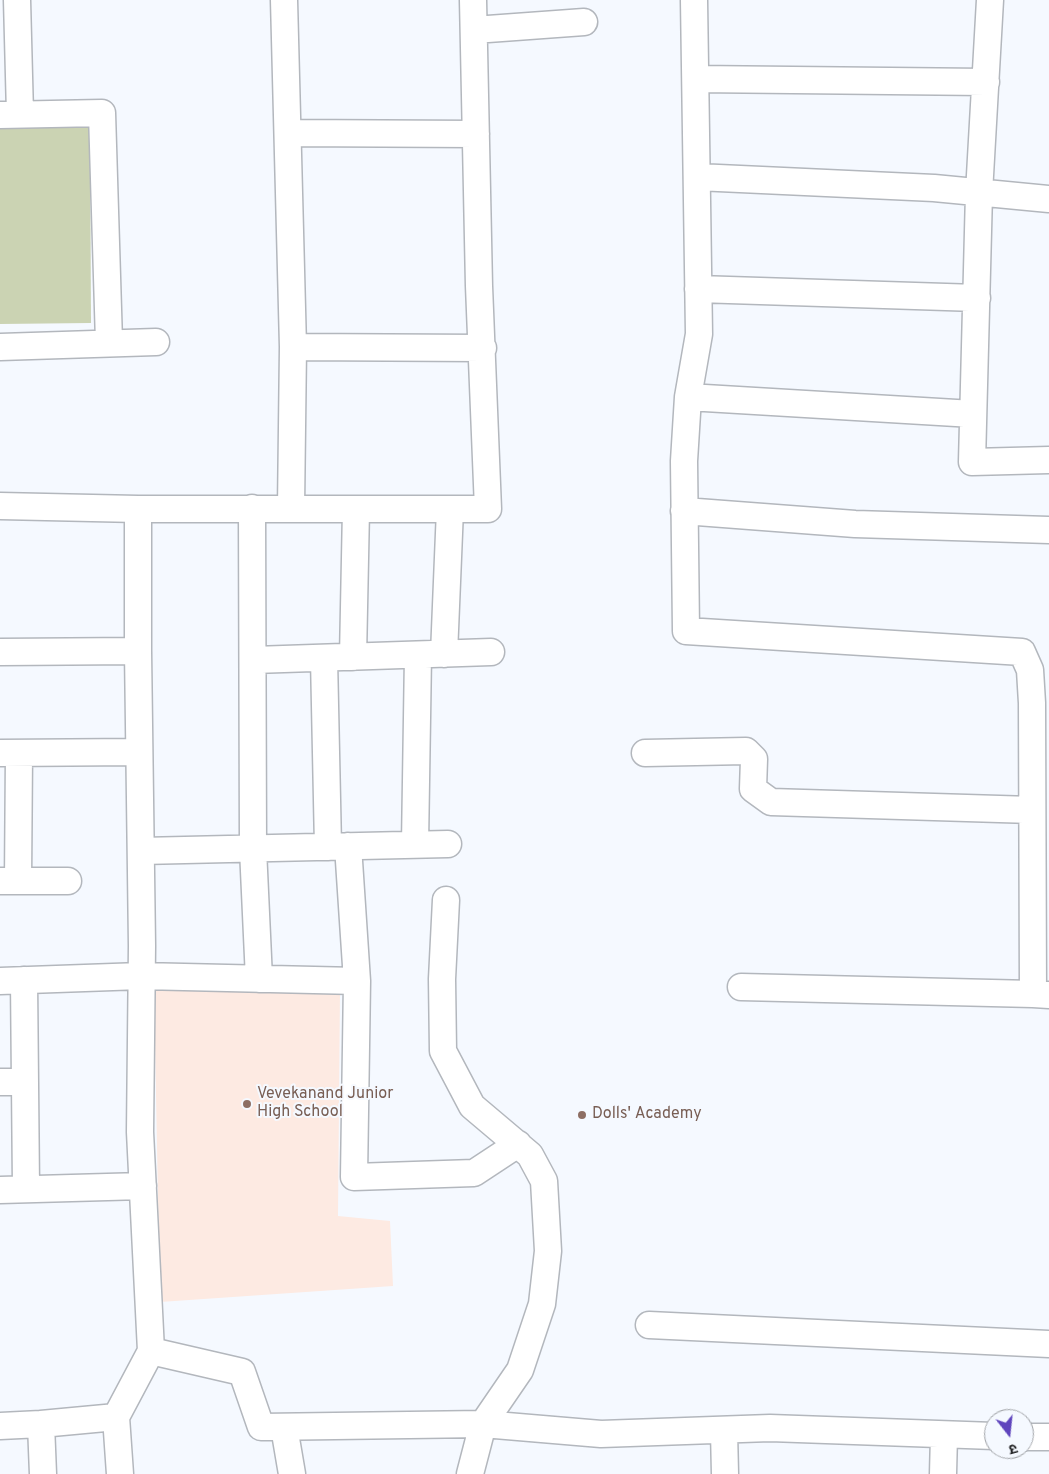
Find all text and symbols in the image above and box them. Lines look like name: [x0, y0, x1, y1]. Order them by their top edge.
place label: Vevekanand Junior High School: [257, 1085, 393, 1123]
marker: Vevekanand Junior High School: [241, 1098, 253, 1110]
place label: Dolls' Academy: [592, 1105, 702, 1125]
marker: Dolls' Academy: [576, 1109, 588, 1121]
north arrow: [984, 1409, 1034, 1459]
text: उ: [1007, 1439, 1019, 1457]

